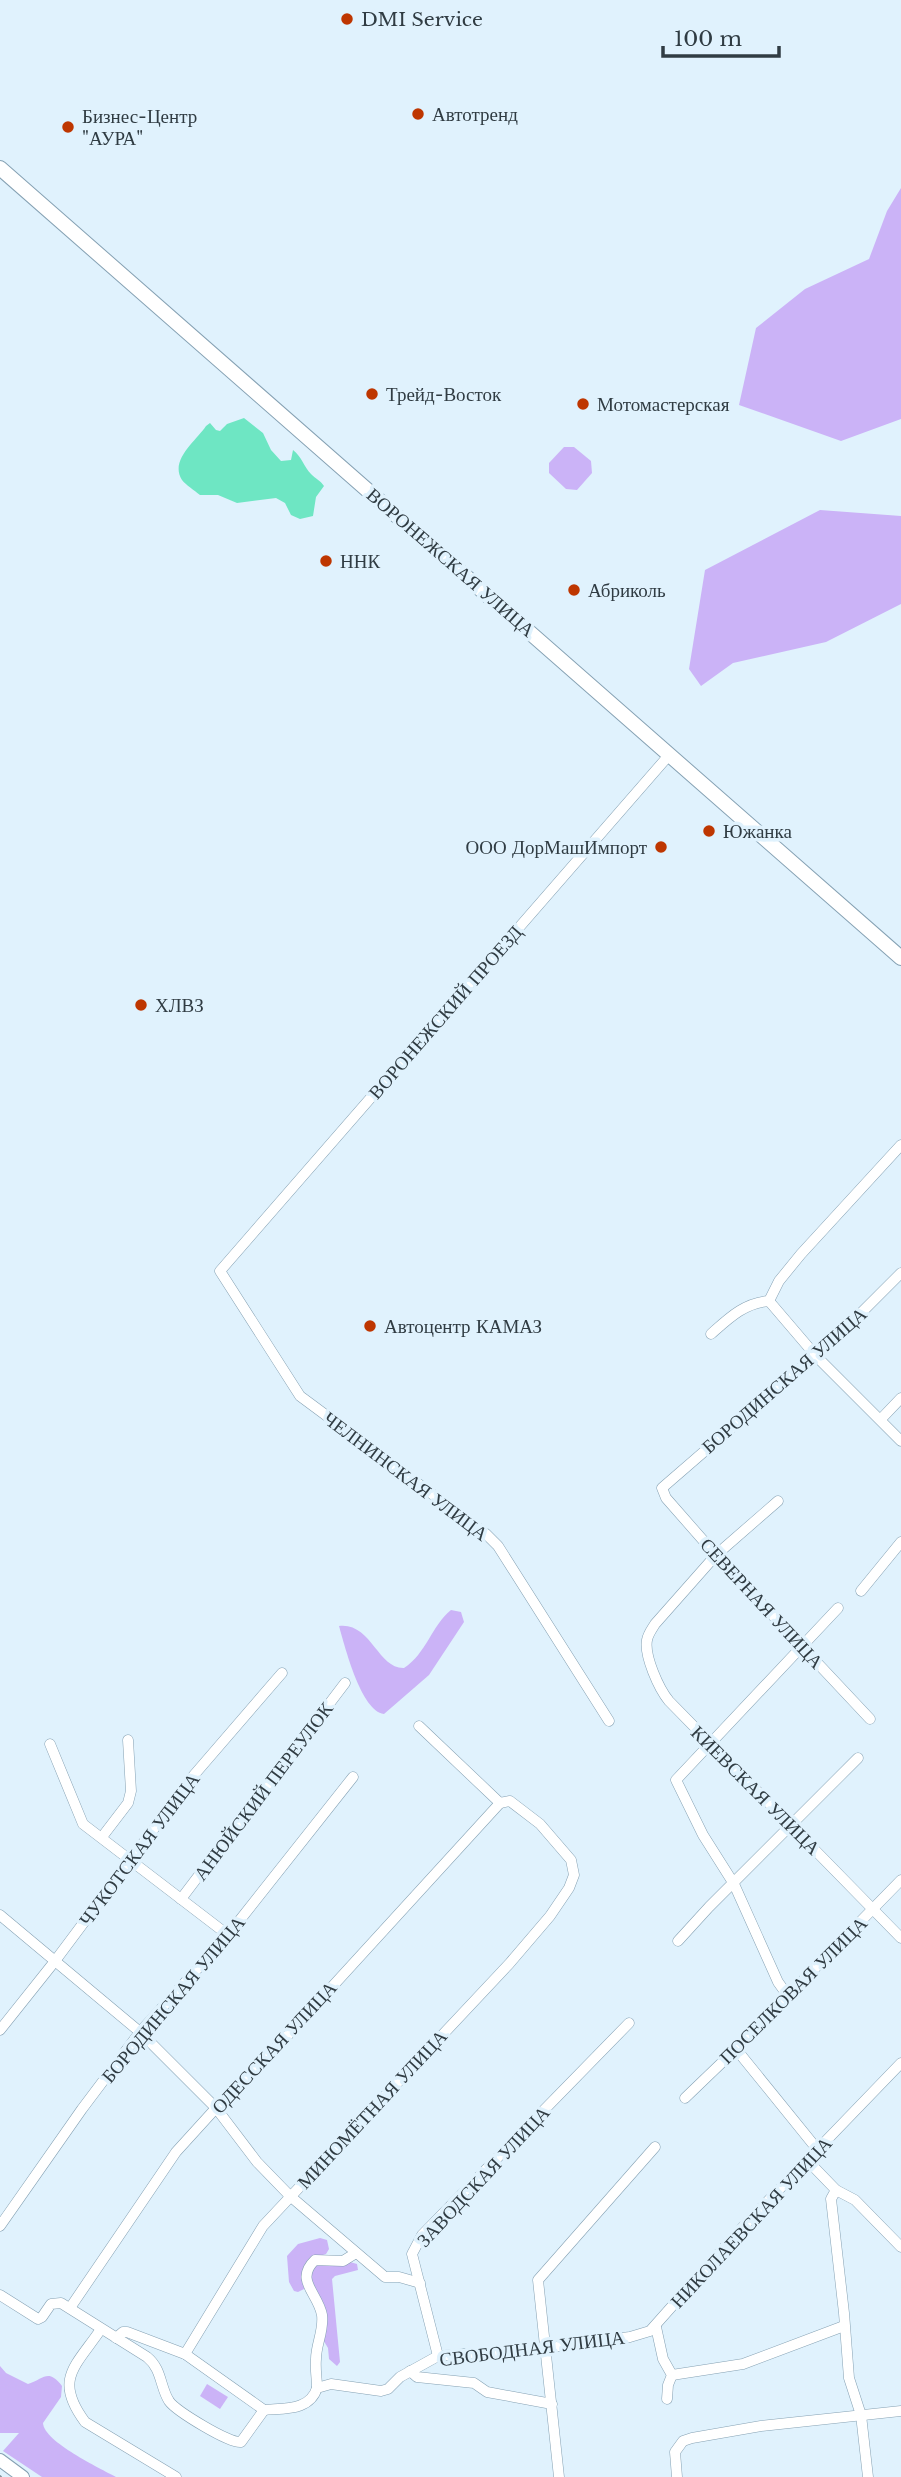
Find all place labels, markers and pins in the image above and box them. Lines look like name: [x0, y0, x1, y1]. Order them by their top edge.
place label: DMI Service: [361, 8, 483, 31]
marker: DMI Service: [339, 11, 355, 27]
place label: Автотренд: [432, 103, 518, 126]
place label: Бизнес-Центр "АУРА": [82, 105, 197, 150]
marker: Автотренд: [410, 106, 426, 122]
marker: Бизнес-Центр "АУРА": [60, 119, 76, 135]
place label: Трейд-Восток: [386, 383, 502, 406]
marker: Трейд-Восток: [364, 386, 380, 402]
place label: Мотомастерская: [597, 393, 730, 416]
marker: Мотомастерская: [575, 396, 591, 412]
place label: ННК: [340, 550, 380, 573]
marker: ННК: [318, 553, 334, 569]
place label: Абриколь: [588, 579, 666, 602]
marker: Абриколь: [566, 582, 582, 598]
place label: Южанка: [723, 820, 792, 843]
marker: Южанка: [701, 823, 717, 839]
place label: ООО ДорМашИмпорт: [466, 836, 648, 859]
marker: ООО ДорМашИмпорт: [653, 839, 669, 855]
place label: ХЛВЗ: [155, 994, 204, 1017]
marker: ХЛВЗ: [133, 997, 149, 1013]
place label: Автоцентр КАМАЗ: [384, 1315, 542, 1338]
marker: Автоцентр КАМАЗ: [362, 1318, 378, 1334]

